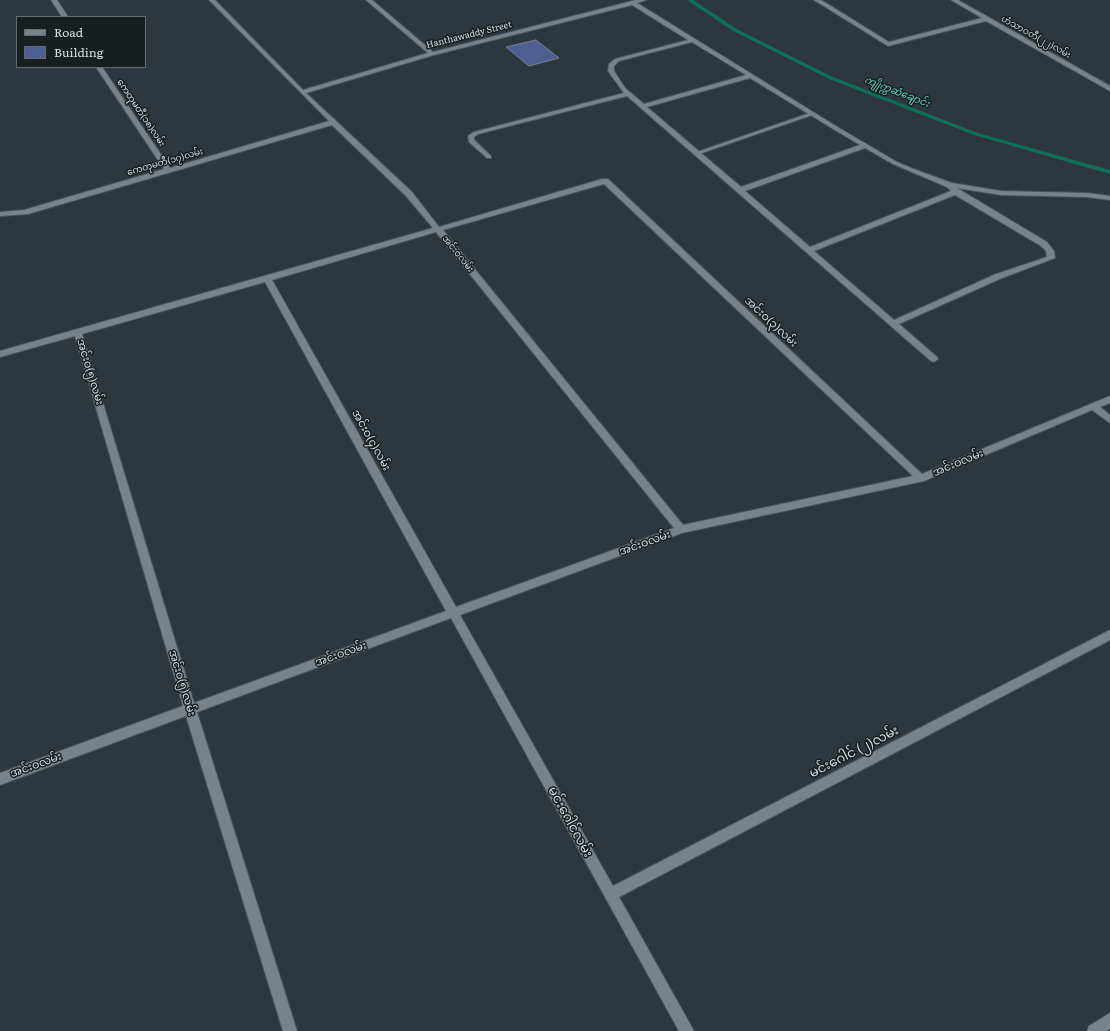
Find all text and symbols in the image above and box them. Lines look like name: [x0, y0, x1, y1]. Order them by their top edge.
street label: ဟံသာဝတီ(၂၂)လမ်း: [999, 13, 1073, 61]
legend: [16, 16, 146, 68]
street label: Hanthawaddy Street: [425, 19, 513, 51]
text: Road: [54, 23, 83, 41]
text: Building: [54, 43, 103, 61]
water label: ကျိုက္ကဆံချောင်း: [863, 74, 931, 110]
street label: ကေတုမတီ(၁၈)လမ်း: [114, 77, 168, 149]
street label: ကေတုမတီ(၁၇)လမ်း: [126, 146, 204, 178]
street label: အင်းဝလမ်း: [440, 234, 476, 274]
street label: အင်းဝ(၃)လမ်း: [742, 294, 800, 350]
street label: အင်းဝ(၅)လမ်း: [74, 337, 106, 407]
street label: အင်းဝ(၄)လမ်း: [349, 407, 393, 473]
street label: အင်းဝလမ်း: [931, 446, 985, 480]
street label: အင်းဝလမ်း: [617, 528, 673, 558]
street label: အင်းဝလမ်း: [313, 639, 369, 669]
street label: အင်းဝ(၅)လမ်း: [166, 648, 198, 718]
street label: မင်းဂေါင် (၂)လမ်း: [807, 723, 901, 781]
street label: အင်းဝလမ်း: [8, 750, 64, 780]
street label: မင်းဂေါင်လမ်း: [544, 784, 596, 860]

